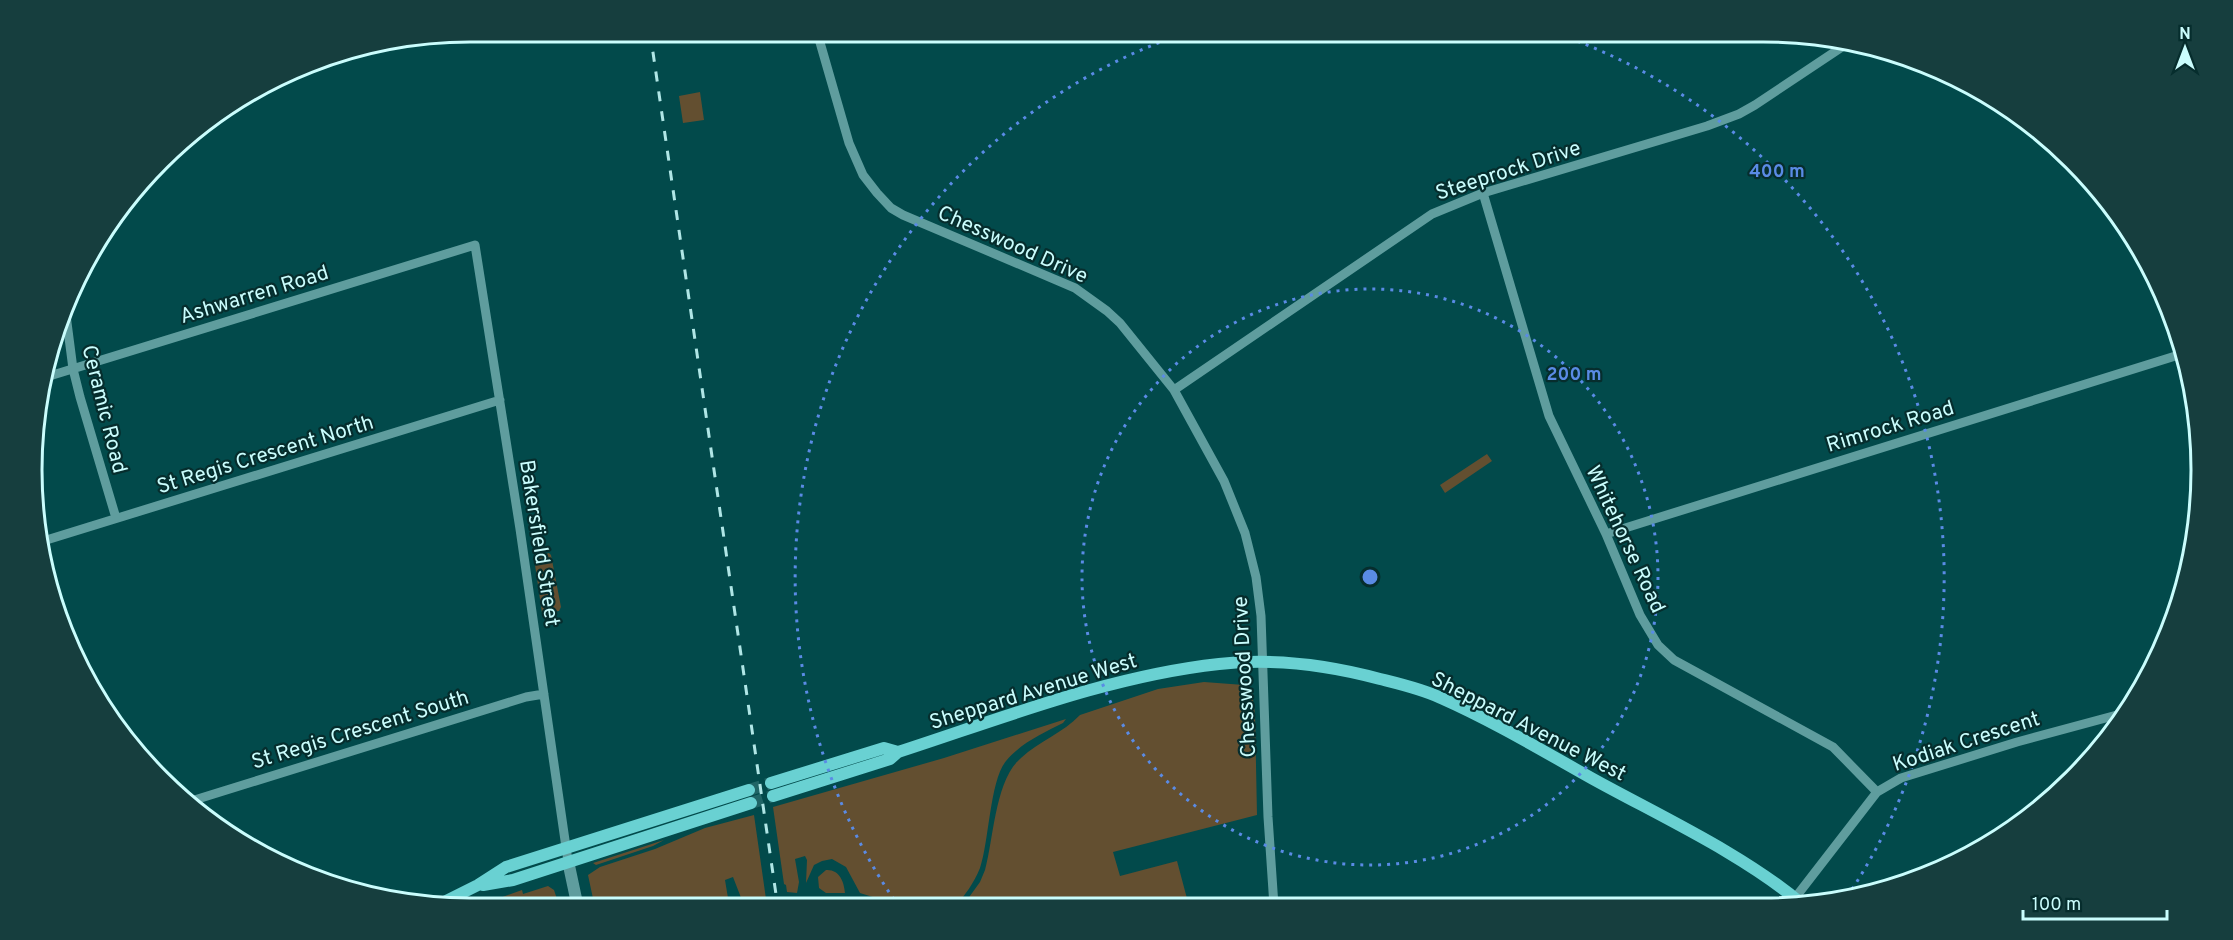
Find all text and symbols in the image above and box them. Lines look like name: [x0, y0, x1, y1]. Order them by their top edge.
north arrow: [2155, 18, 2215, 78]
text: N: [2179, 25, 2191, 45]
street label: Steeprock Drive: [1432, 135, 1584, 208]
text: 400 m: [1749, 161, 1805, 184]
street label: Chesswood Drive: [933, 200, 1092, 291]
street label: Ashwarren Road: [177, 260, 332, 331]
street label: Ceramic Road: [75, 342, 133, 476]
text: 200 m: [1546, 364, 1602, 387]
street label: Rimrock Road: [1823, 395, 1958, 460]
street label: St Regis Crescent North: [154, 410, 377, 501]
street label: Bakersfield Street: [512, 458, 565, 628]
street label: Whitehorse Road: [1579, 461, 1671, 618]
centre of rings: [1360, 567, 1380, 587]
street label: Chesswood Drive: [1228, 595, 1263, 758]
street label: Sheppard Avenue West: [926, 648, 1140, 737]
street label: Sheppard Avenue West: [1426, 666, 1631, 788]
street label: St Regis Crescent South: [248, 685, 472, 776]
street label: Kodiak Crescent: [1889, 706, 2044, 779]
scale bar: [2023, 883, 2167, 921]
text: 100 m: [2032, 894, 2081, 917]

